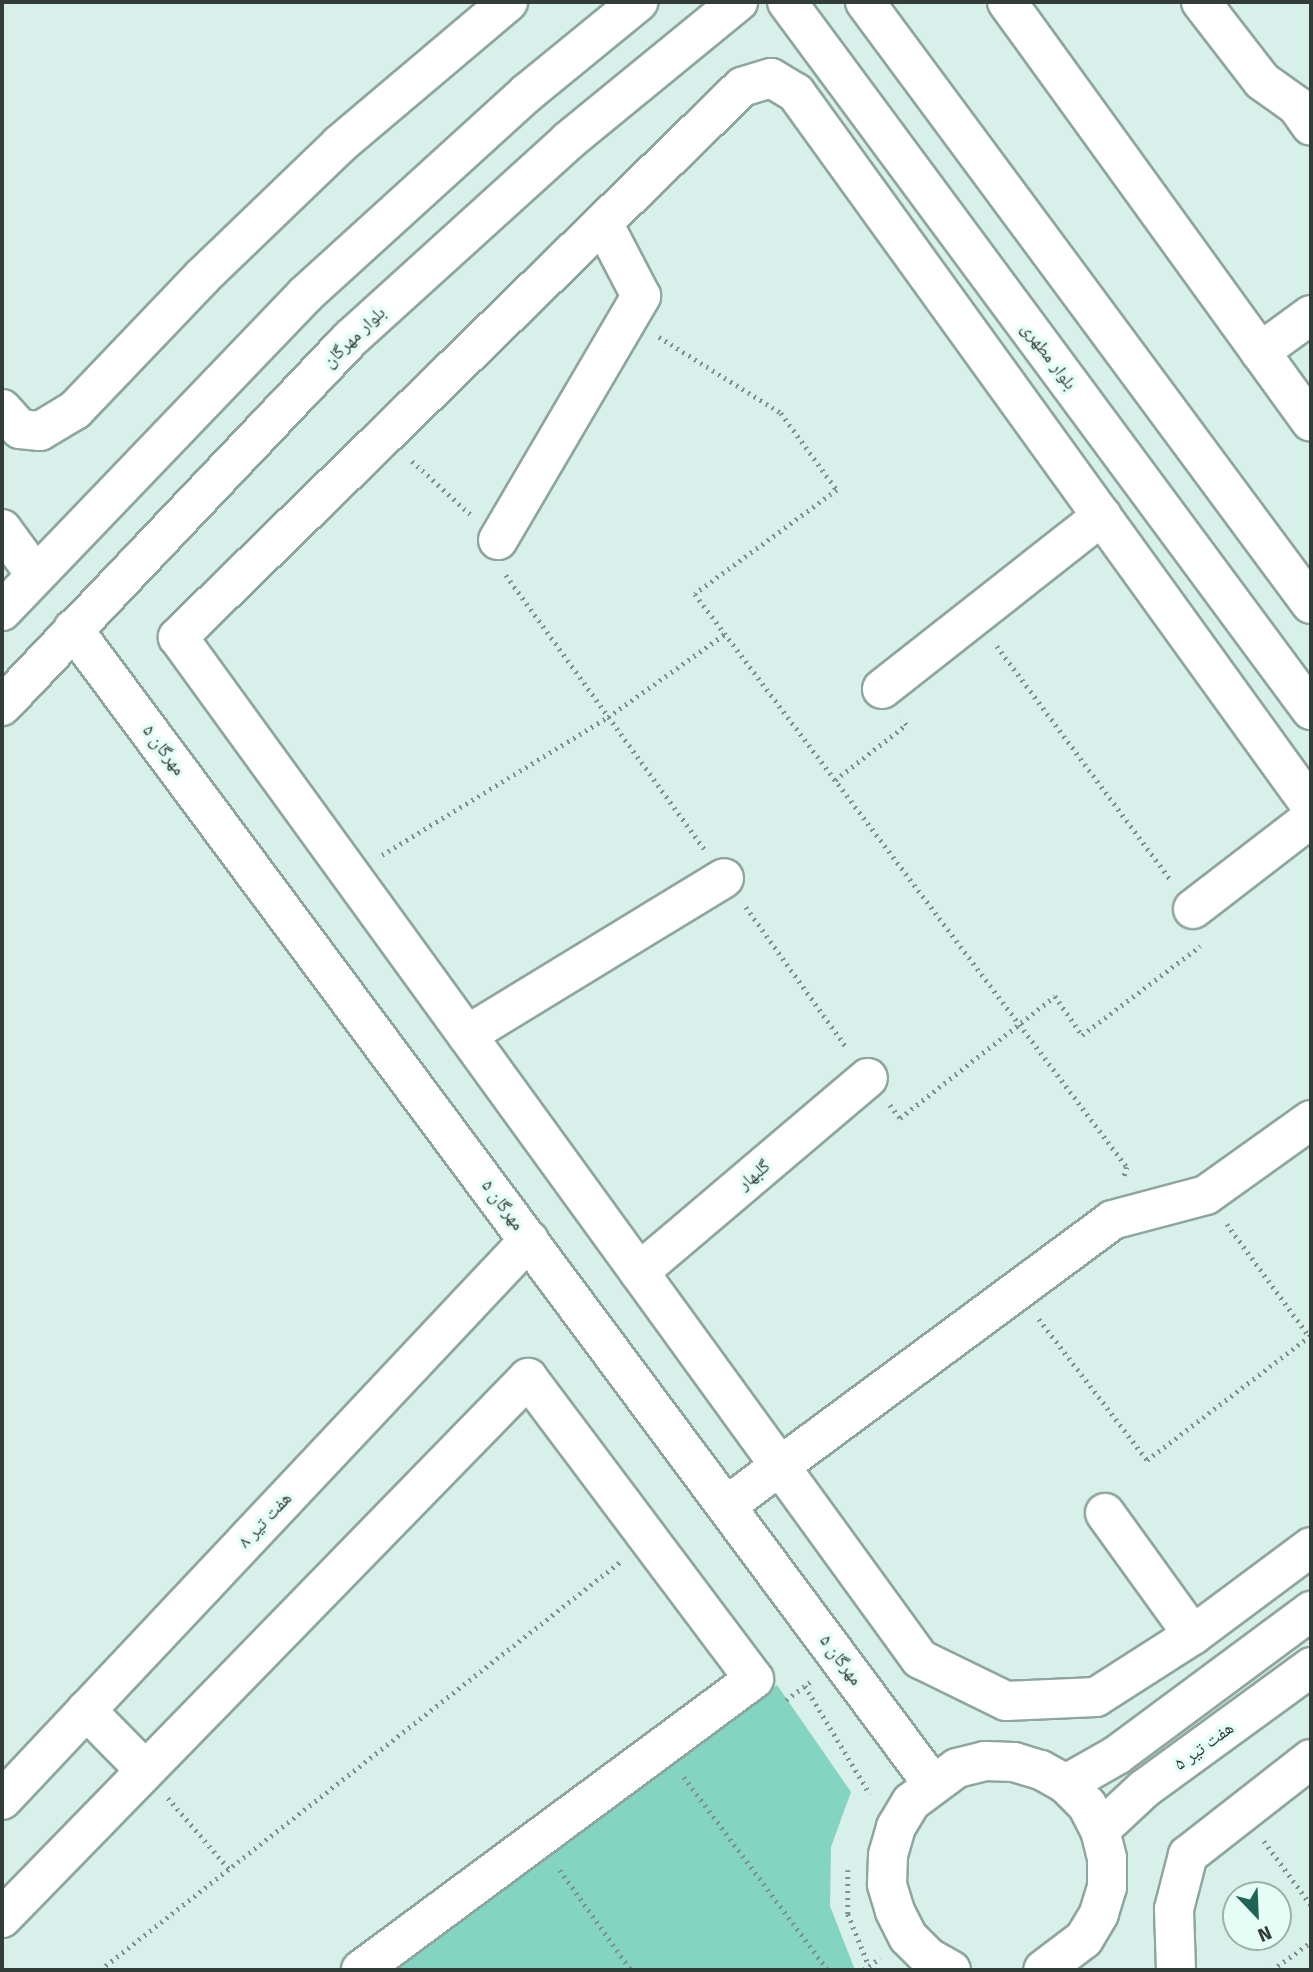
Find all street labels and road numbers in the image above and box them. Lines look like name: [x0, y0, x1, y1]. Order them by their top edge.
street label: بلوار مهرگان: [318, 302, 390, 372]
street label: بلوار مطهری: [1017, 318, 1081, 394]
street label: مهرگان ۵: [138, 720, 190, 780]
street label: گلبهار: [733, 1155, 775, 1195]
street label: مهرگان ۵: [477, 1175, 529, 1235]
street label: هفت تیر ۸: [234, 1488, 296, 1552]
street label: مهرگان ۵: [815, 1630, 867, 1690]
street label: هفت تیر ۵: [1170, 1717, 1238, 1775]

